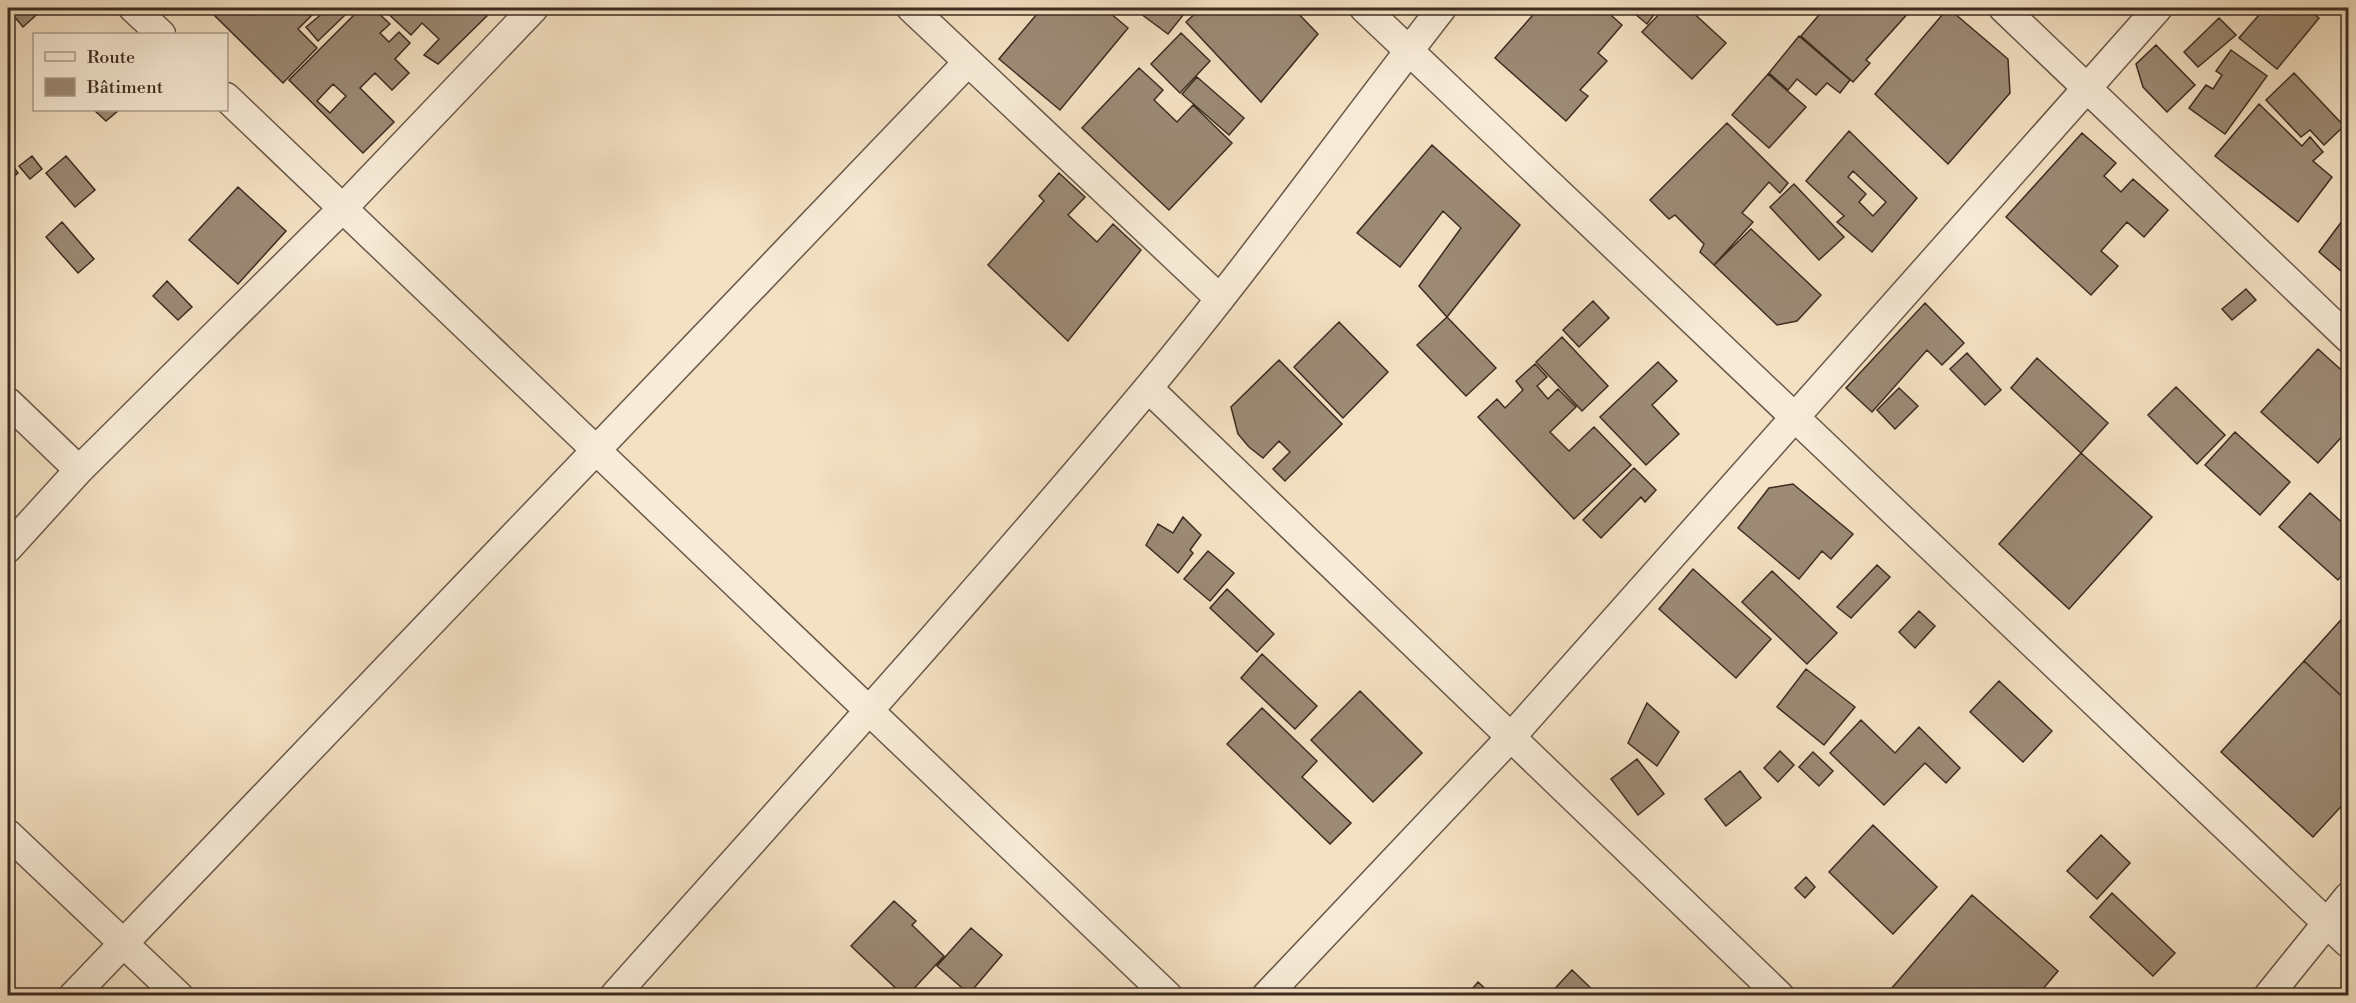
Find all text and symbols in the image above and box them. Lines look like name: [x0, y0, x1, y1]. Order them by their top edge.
legend: [33, 33, 228, 111]
text: Route: [87, 46, 135, 69]
text: Bâtiment: [86, 76, 164, 99]

